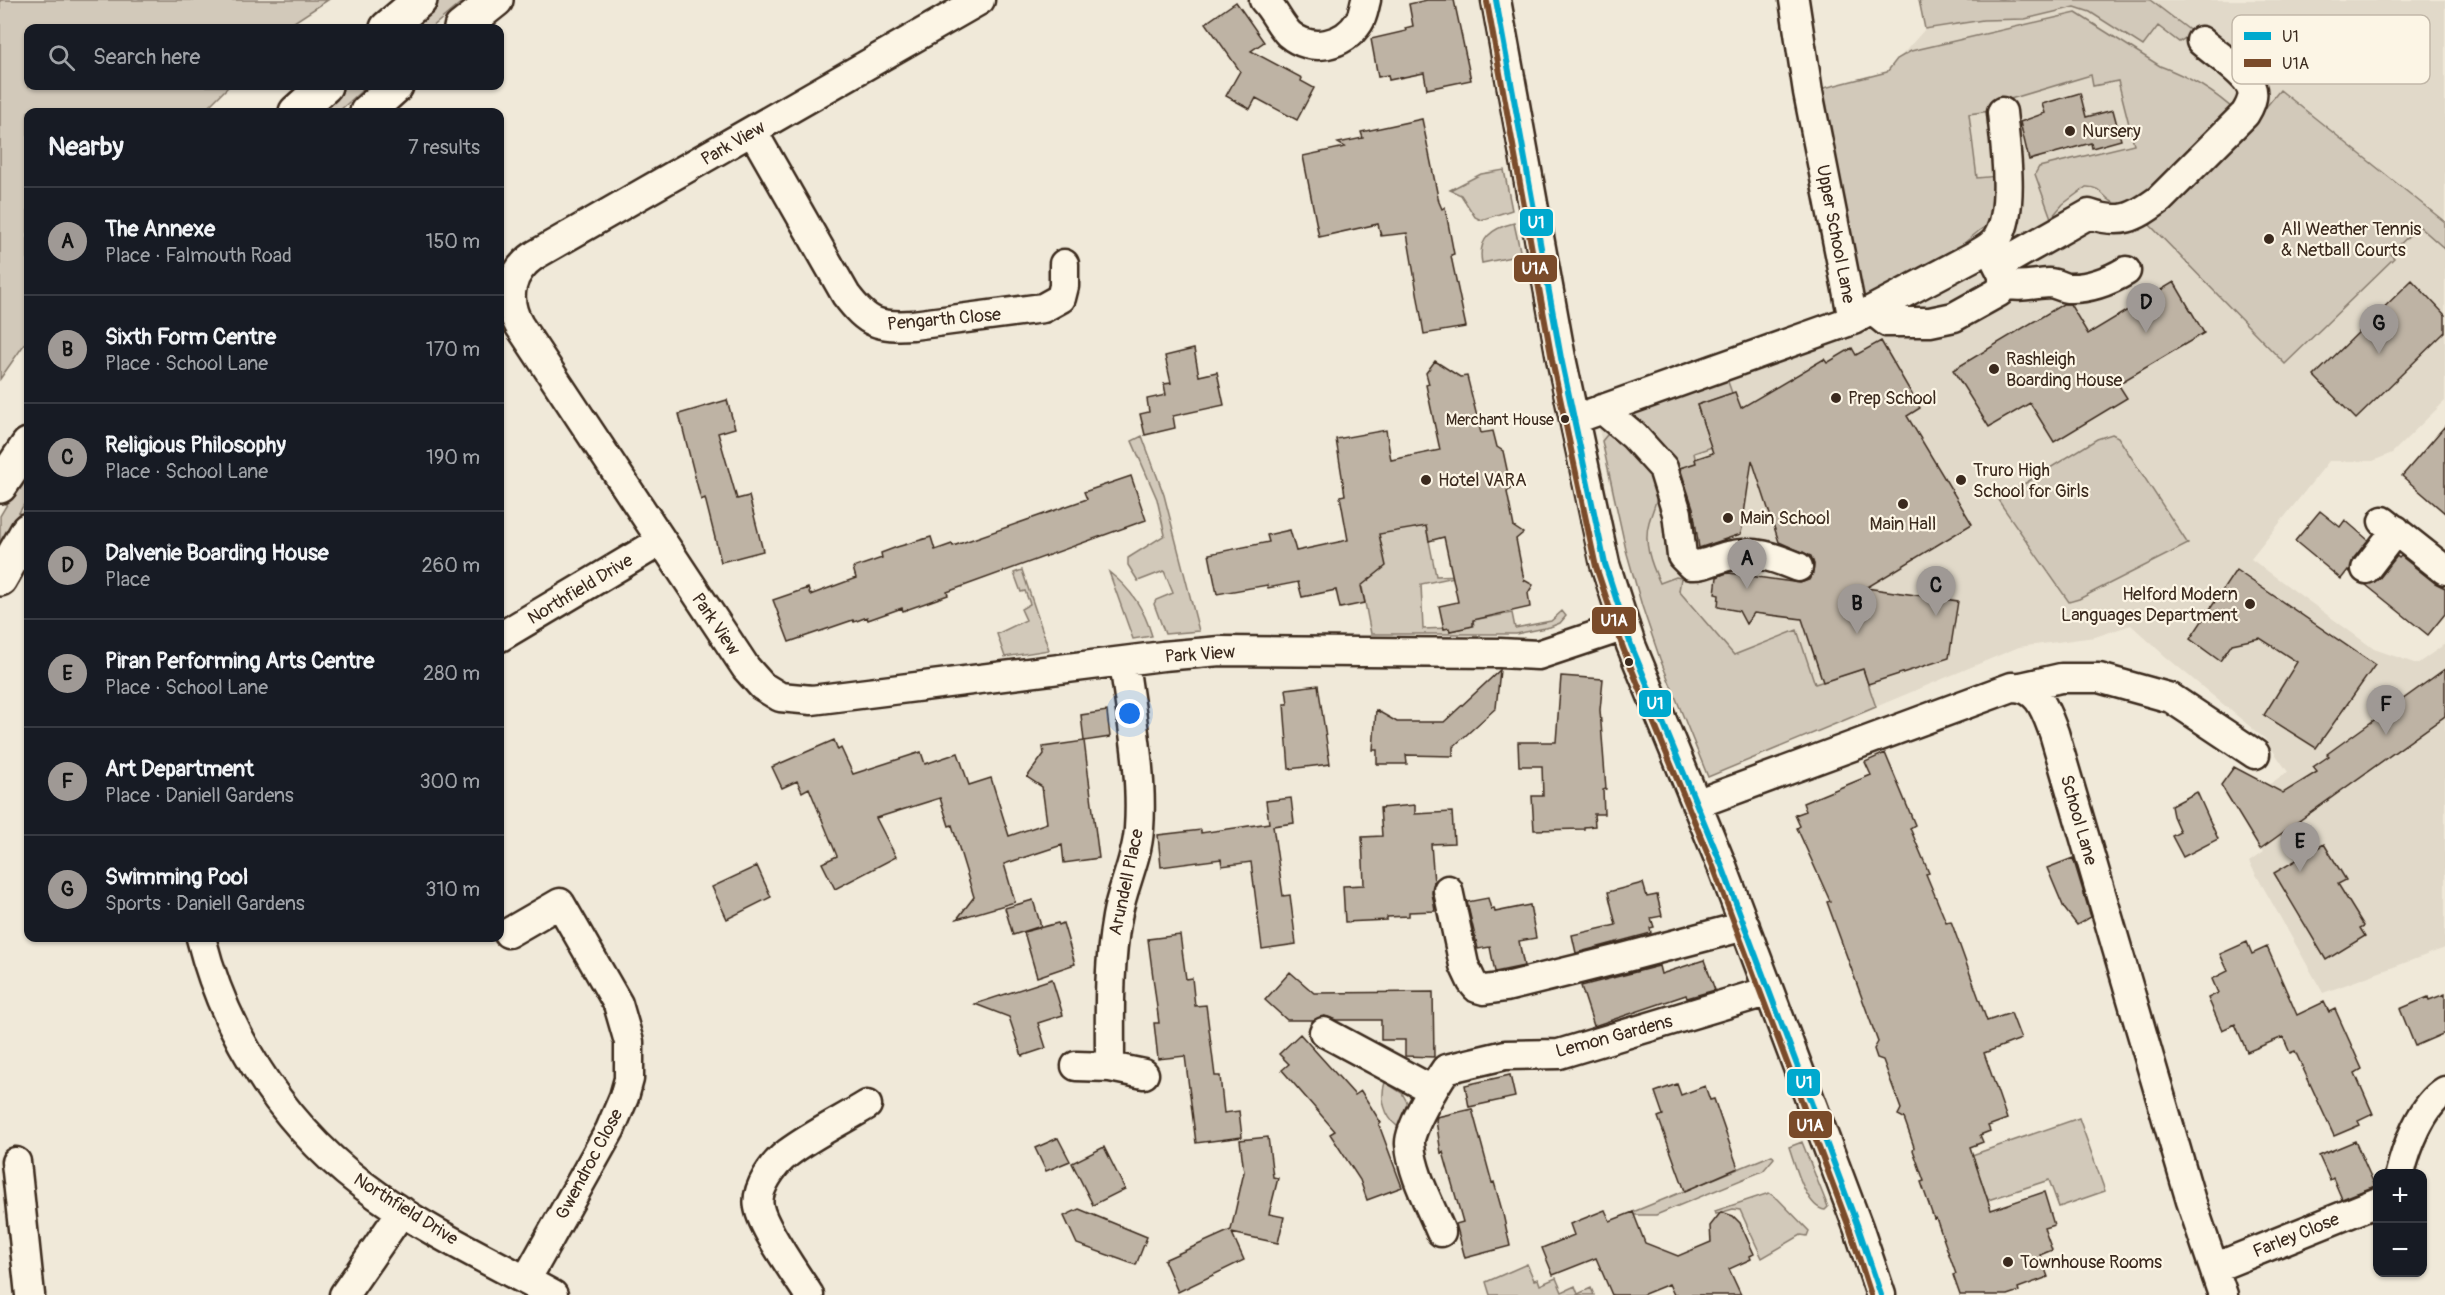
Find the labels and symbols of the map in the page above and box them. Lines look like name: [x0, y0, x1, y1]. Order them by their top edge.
legend: [2232, 15, 2430, 84]
text: U1: [2282, 27, 2299, 47]
text: U1A: [2282, 54, 2309, 74]
street label: Park View: [697, 116, 770, 171]
place label: Nursery: [2082, 120, 2141, 143]
marker: Nursery: [2063, 124, 2077, 138]
street label: Upper School Lane: [1811, 163, 1860, 305]
line badge: U1: [1519, 208, 1554, 237]
text: U1: [1528, 213, 1544, 233]
place label: All Weather Tennis & Netball Courts: [2281, 218, 2421, 262]
marker: All Weather Tennis & Netball Courts: [2262, 232, 2276, 246]
line badge: U1A: [1513, 254, 1558, 283]
text: U1A: [1521, 259, 1549, 279]
pin: D: [2126, 284, 2166, 333]
street label: Pengarth Close: [886, 303, 1002, 336]
pin: G: [2360, 304, 2398, 354]
place label: Rashleigh Boarding House: [2006, 348, 2122, 392]
marker: Rashleigh Boarding House: [1987, 362, 2001, 376]
place label: Prep School: [1848, 387, 1937, 410]
marker: Prep School: [1829, 391, 1843, 405]
place label: Merchant House: [1446, 410, 1554, 430]
marker: Merchant House: [1559, 413, 1571, 425]
place label: Truro High School for Girls: [1973, 459, 2089, 503]
place label: Hotel VARA: [1438, 469, 1527, 492]
marker: Hotel VARA: [1419, 473, 1433, 487]
marker: Truro High School for Girls: [1954, 473, 1968, 487]
marker: Main Hall: [1896, 497, 1910, 511]
place label: Main School: [1740, 507, 1830, 530]
marker: Main School: [1721, 511, 1735, 525]
place label: Main Hall: [1870, 513, 1936, 536]
pin: A: [1728, 540, 1766, 589]
street label: Northfield Drive: [523, 549, 637, 630]
pin: C: [1916, 566, 1956, 616]
place label: Helford Modern Languages Department: [2061, 583, 2239, 627]
pin: B: [1838, 584, 1876, 634]
street label: Park View: [686, 589, 745, 660]
marker: Helford Modern Languages Department: [2243, 597, 2257, 611]
line badge: U1A: [1591, 606, 1637, 635]
text: U1A: [1600, 611, 1628, 631]
street label: Park View: [1164, 641, 1236, 668]
unlabelled marker: [1623, 656, 1635, 668]
pin: F: [2366, 686, 2406, 735]
line badge: U1: [1638, 689, 1672, 718]
text: U1: [1647, 694, 1663, 714]
your location: [1115, 699, 1144, 728]
street label: School Lane: [2055, 772, 2102, 868]
pin: E: [2280, 822, 2320, 872]
street label: Arundell Place: [1104, 827, 1149, 937]
street label: Lemon Gardens: [1553, 1010, 1675, 1063]
line badge: U1: [1786, 1068, 1821, 1097]
text: U1: [1796, 1073, 1812, 1093]
street label: Gwendroc Close: [551, 1105, 628, 1224]
line badge: U1A: [1788, 1110, 1833, 1139]
text: U1A: [1796, 1116, 1824, 1136]
street label: Northfield Drive: [349, 1168, 462, 1251]
street label: Farley Close: [2250, 1208, 2343, 1263]
place label: Townhouse Rooms: [2020, 1251, 2162, 1274]
marker: Townhouse Rooms: [2001, 1255, 2015, 1269]

